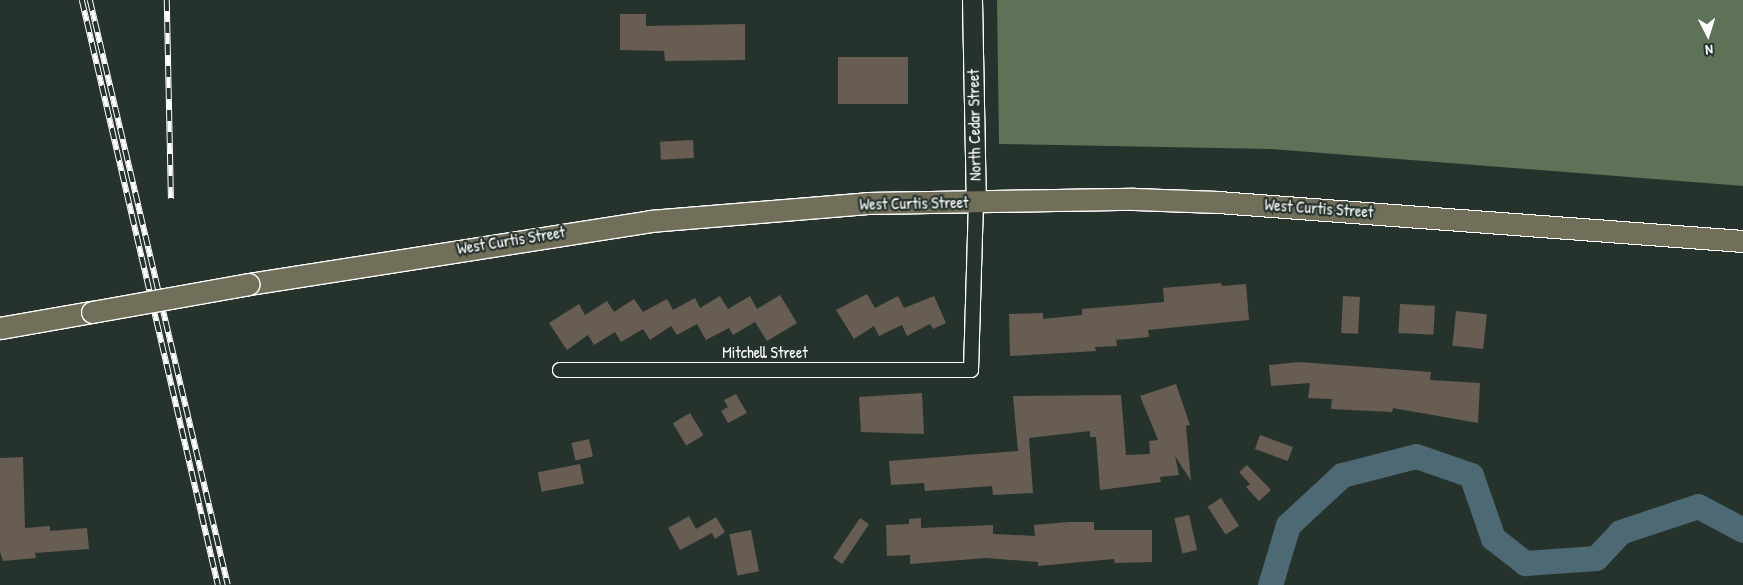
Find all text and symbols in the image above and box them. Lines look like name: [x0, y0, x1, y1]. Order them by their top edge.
north arrow: [1683, 10, 1733, 60]
text: N: [1705, 41, 1714, 60]
street label: North Cedar Street: [963, 69, 985, 181]
street label: West Curtis Street: [859, 192, 969, 214]
street label: West Curtis Street: [1264, 195, 1374, 221]
street label: West Curtis Street: [456, 222, 566, 258]
street label: Mitchell Street: [722, 342, 808, 362]

